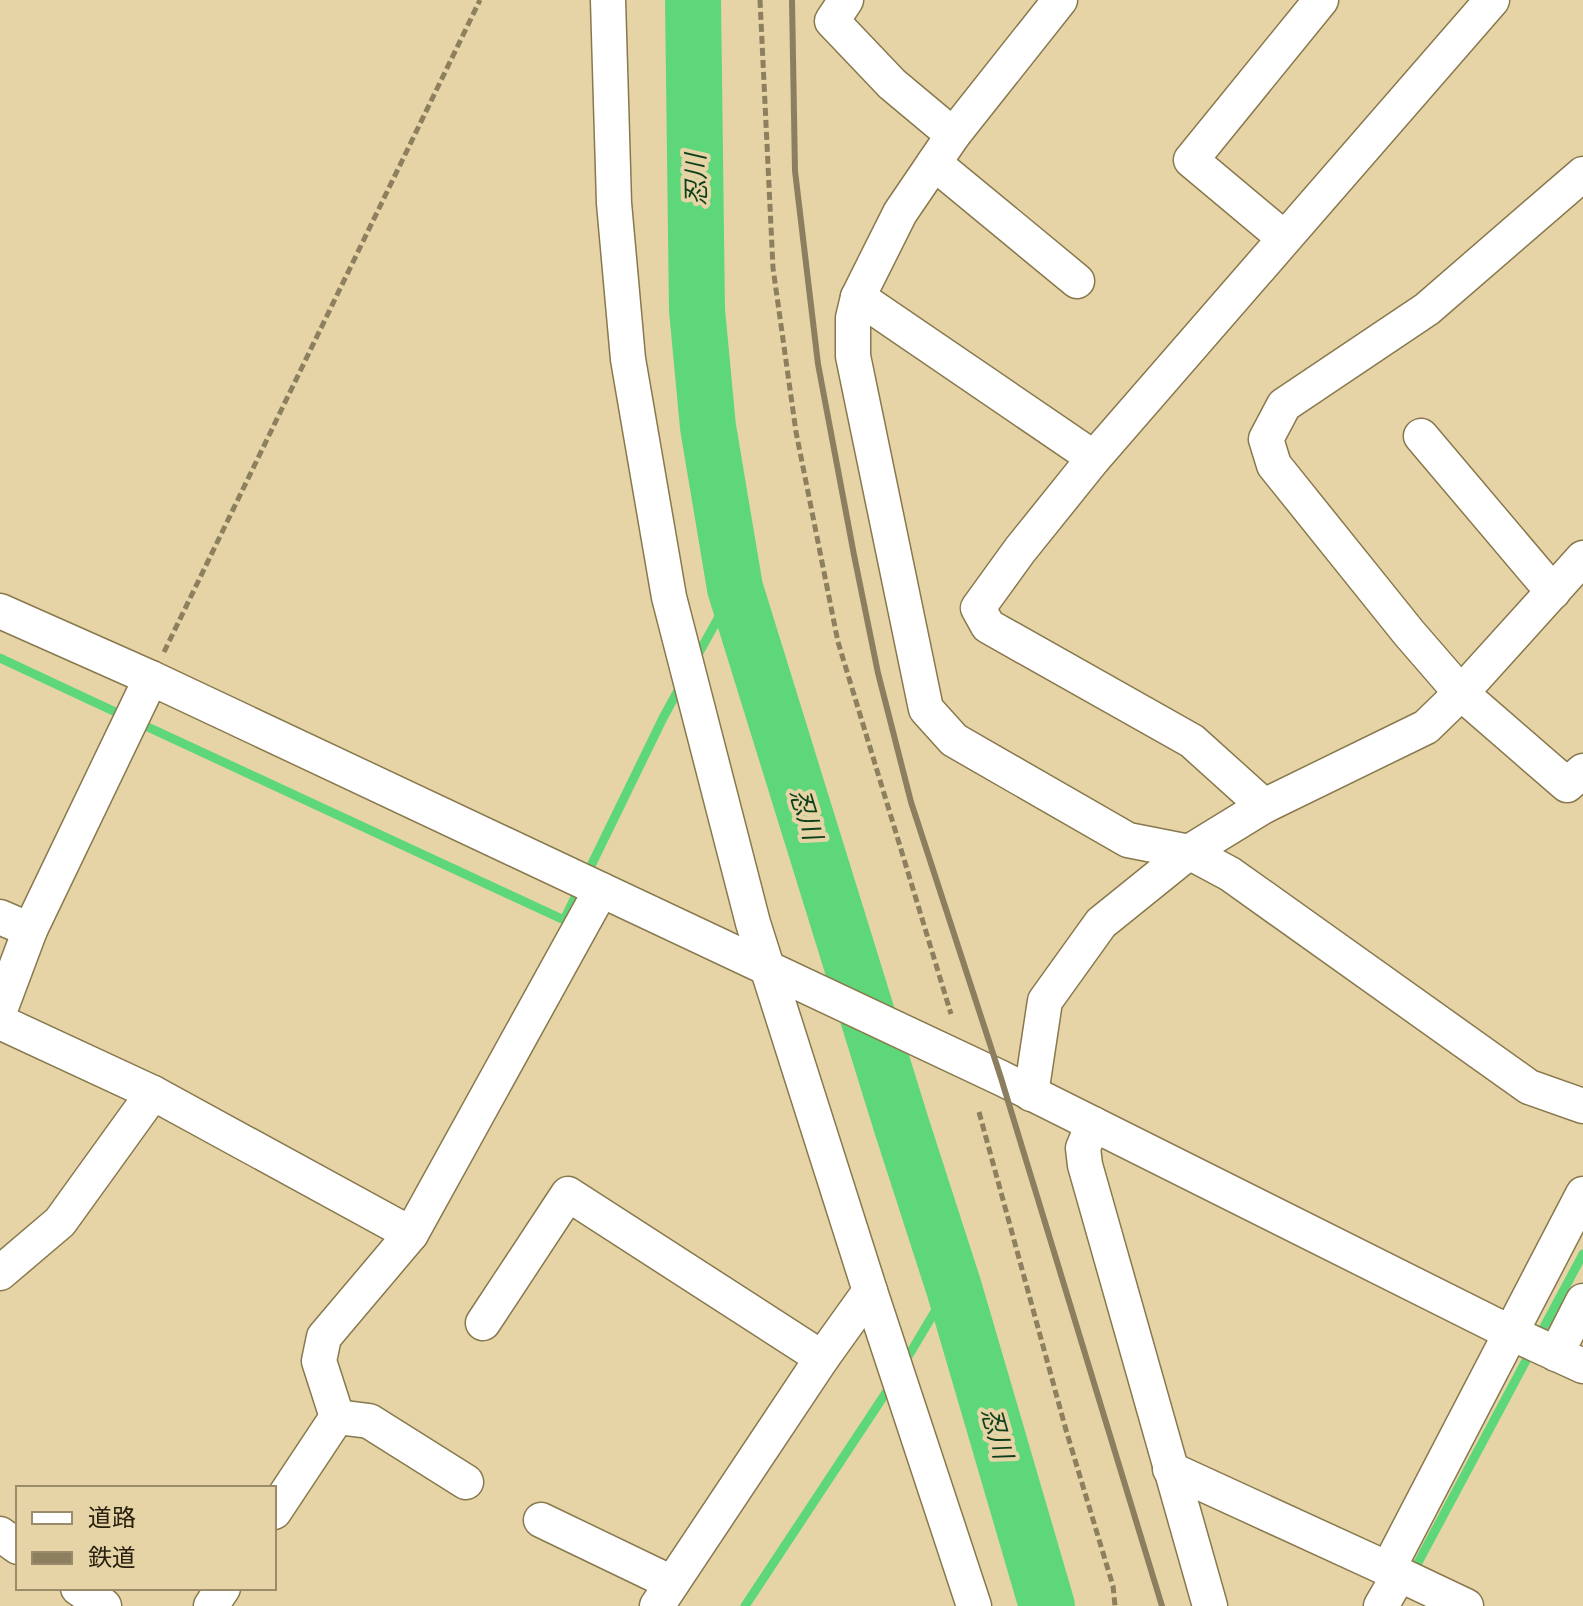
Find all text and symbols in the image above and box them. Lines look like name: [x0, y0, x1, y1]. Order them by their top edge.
water label: 忍川: [680, 151, 712, 206]
water label: 忍川: [783, 785, 829, 846]
water label: 忍川: [974, 1404, 1019, 1465]
legend: [16, 1486, 276, 1590]
text: 道路: [88, 1504, 136, 1533]
text: 鉄道: [88, 1544, 136, 1573]

